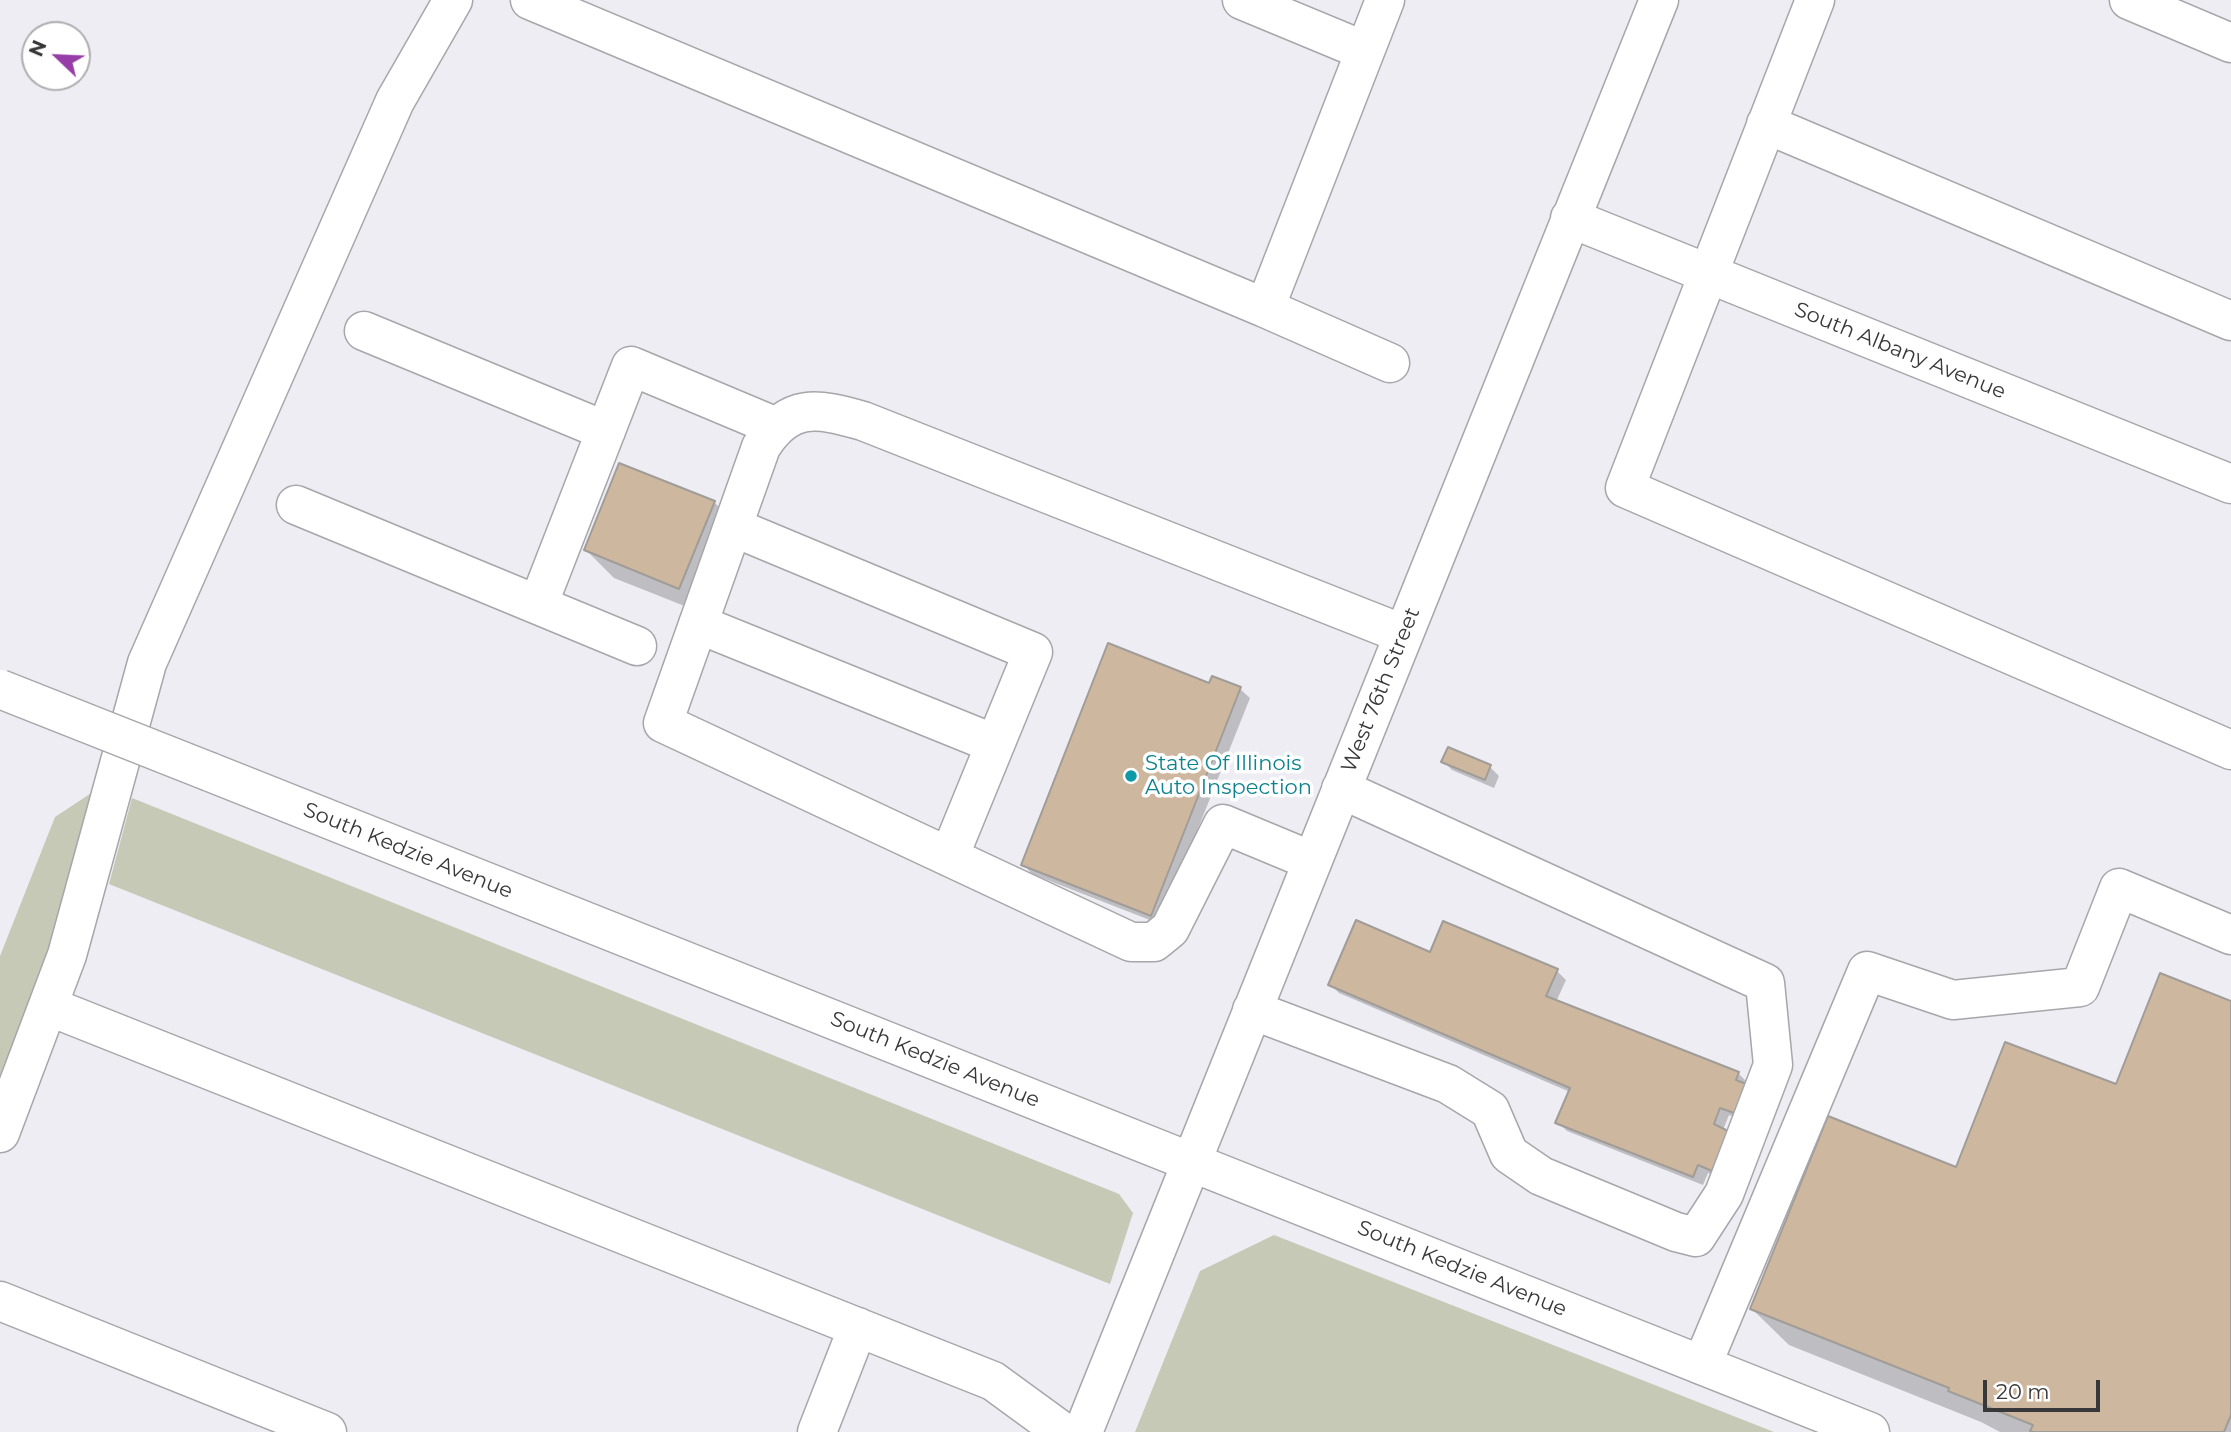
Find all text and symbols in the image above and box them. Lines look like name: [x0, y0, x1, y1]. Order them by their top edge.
north arrow: [21, 21, 91, 91]
text: N: [24, 37, 52, 60]
street label: South Albany Avenue: [1791, 297, 2009, 405]
street label: West 76th Street: [1336, 604, 1426, 776]
place label: State Of Illinois Auto Inspection: [1145, 751, 1312, 801]
marker: State Of Illinois Auto Inspection: [1123, 768, 1139, 784]
street label: South Kedzie Avenue: [300, 797, 516, 905]
street label: South Kedzie Avenue: [827, 1006, 1043, 1114]
street label: South Kedzie Avenue: [1354, 1215, 1570, 1323]
scale bar: [1986, 1366, 2103, 1410]
text: 20 m: [1996, 1379, 2050, 1404]

